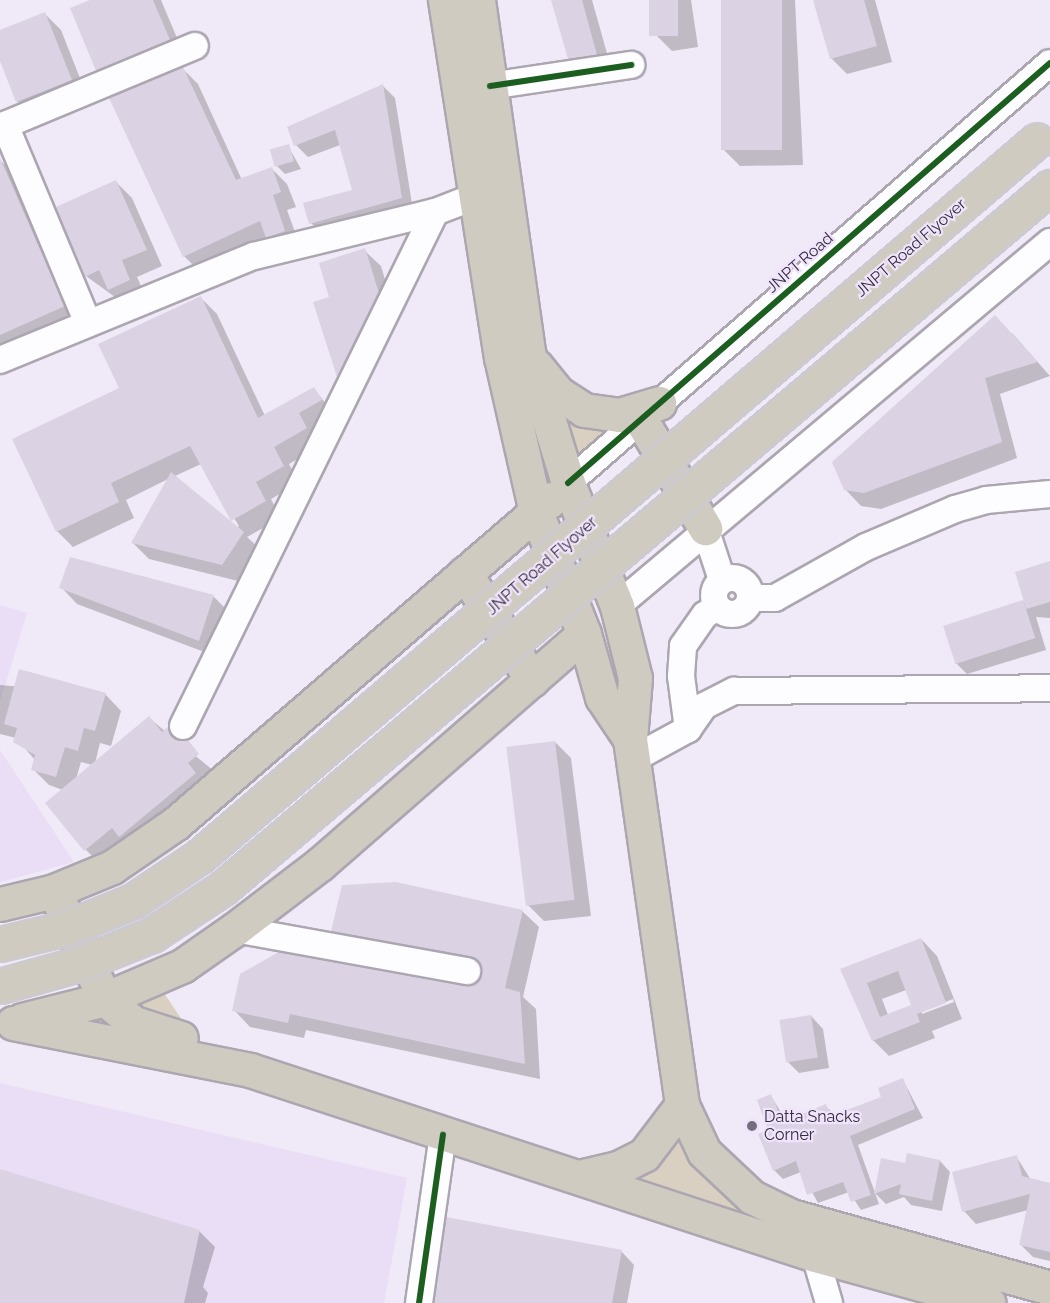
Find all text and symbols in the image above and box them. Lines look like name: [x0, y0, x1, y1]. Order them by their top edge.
street label: JNPT Road Flyover: [852, 195, 970, 301]
street label: JNPT Road: [763, 229, 837, 297]
street label: JNPT Road Flyover: [483, 513, 601, 619]
place label: Datta Snacks Corner: [764, 1107, 860, 1145]
marker: Datta Snacks Corner: [745, 1119, 759, 1133]

